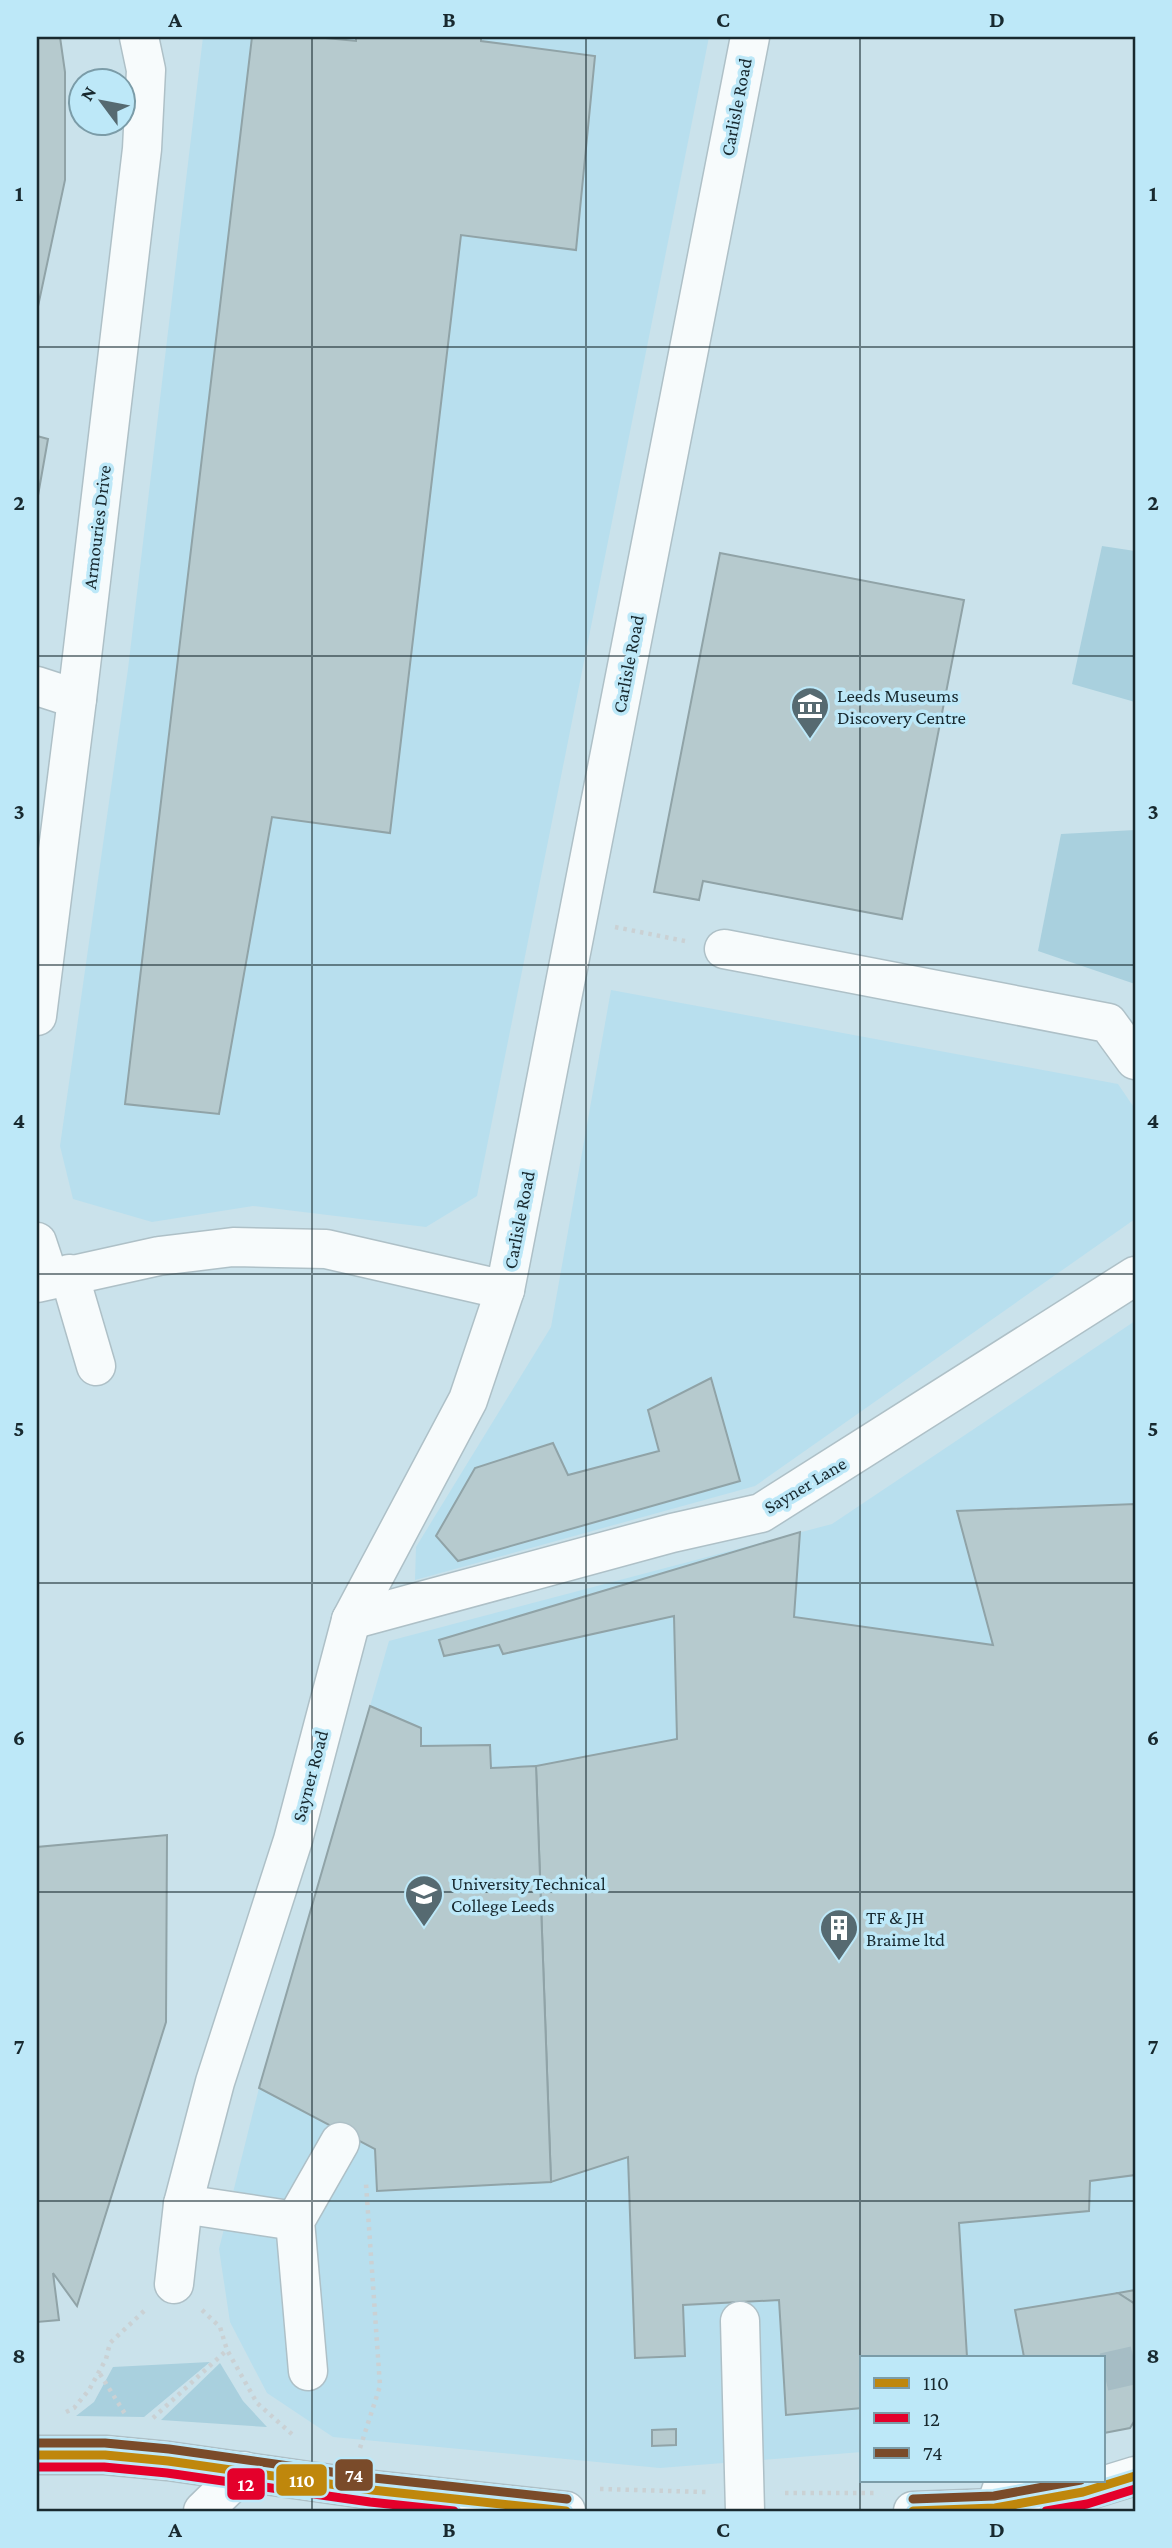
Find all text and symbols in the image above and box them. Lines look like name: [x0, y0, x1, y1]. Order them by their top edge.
text: A: [167, 6, 182, 32]
text: B: [442, 6, 456, 32]
text: C: [716, 6, 730, 32]
text: D: [989, 6, 1005, 32]
street label: Carlisle Road: [716, 56, 756, 158]
north arrow: [66, 66, 136, 136]
text: N: [76, 82, 100, 104]
text: 1: [15, 180, 24, 206]
text: 1: [1149, 180, 1158, 206]
street label: Armouries Drive: [79, 464, 115, 590]
text: 2: [13, 489, 25, 515]
text: 2: [1147, 489, 1159, 515]
street label: Carlisle Road: [608, 613, 648, 715]
museum icon: Leeds Museums Discovery Centre: [789, 685, 831, 740]
place label: Leeds Museums Discovery Centre: [837, 685, 966, 728]
text: 3: [13, 798, 25, 824]
text: 3: [1147, 798, 1159, 824]
text: 4: [13, 1107, 25, 1133]
text: 4: [1147, 1107, 1159, 1133]
street label: Carlisle Road: [499, 1169, 539, 1271]
text: 5: [13, 1415, 25, 1441]
text: 5: [1147, 1415, 1159, 1441]
street label: Sayner Lane: [760, 1452, 850, 1518]
text: 6: [13, 1724, 25, 1750]
text: 6: [1147, 1724, 1159, 1750]
street label: Sayner Road: [288, 1728, 332, 1824]
school or university icon: University Technical College Leeds: [403, 1873, 445, 1928]
place label: University Technical College Leeds: [451, 1873, 606, 1916]
building icon: TF & JH Braime ltd: [818, 1907, 860, 1962]
place label: TF & JH Braime ltd: [866, 1907, 945, 1950]
text: 7: [13, 2033, 25, 2059]
text: 7: [1147, 2033, 1159, 2059]
text: 8: [12, 2342, 26, 2368]
text: 8: [1146, 2342, 1160, 2368]
legend: [860, 2356, 1106, 2482]
text: 110: [923, 2371, 949, 2395]
text: 12: [923, 2407, 940, 2431]
text: 74: [923, 2441, 943, 2465]
line badge: 74: [334, 2458, 374, 2492]
line badge: 110: [275, 2463, 328, 2497]
text: 74: [345, 2465, 363, 2486]
line badge: 12: [226, 2467, 266, 2501]
text: 110: [289, 2470, 315, 2491]
text: 12: [238, 2474, 255, 2495]
text: A: [167, 2516, 182, 2542]
text: B: [442, 2516, 456, 2542]
text: C: [716, 2516, 730, 2542]
text: D: [989, 2516, 1005, 2542]

